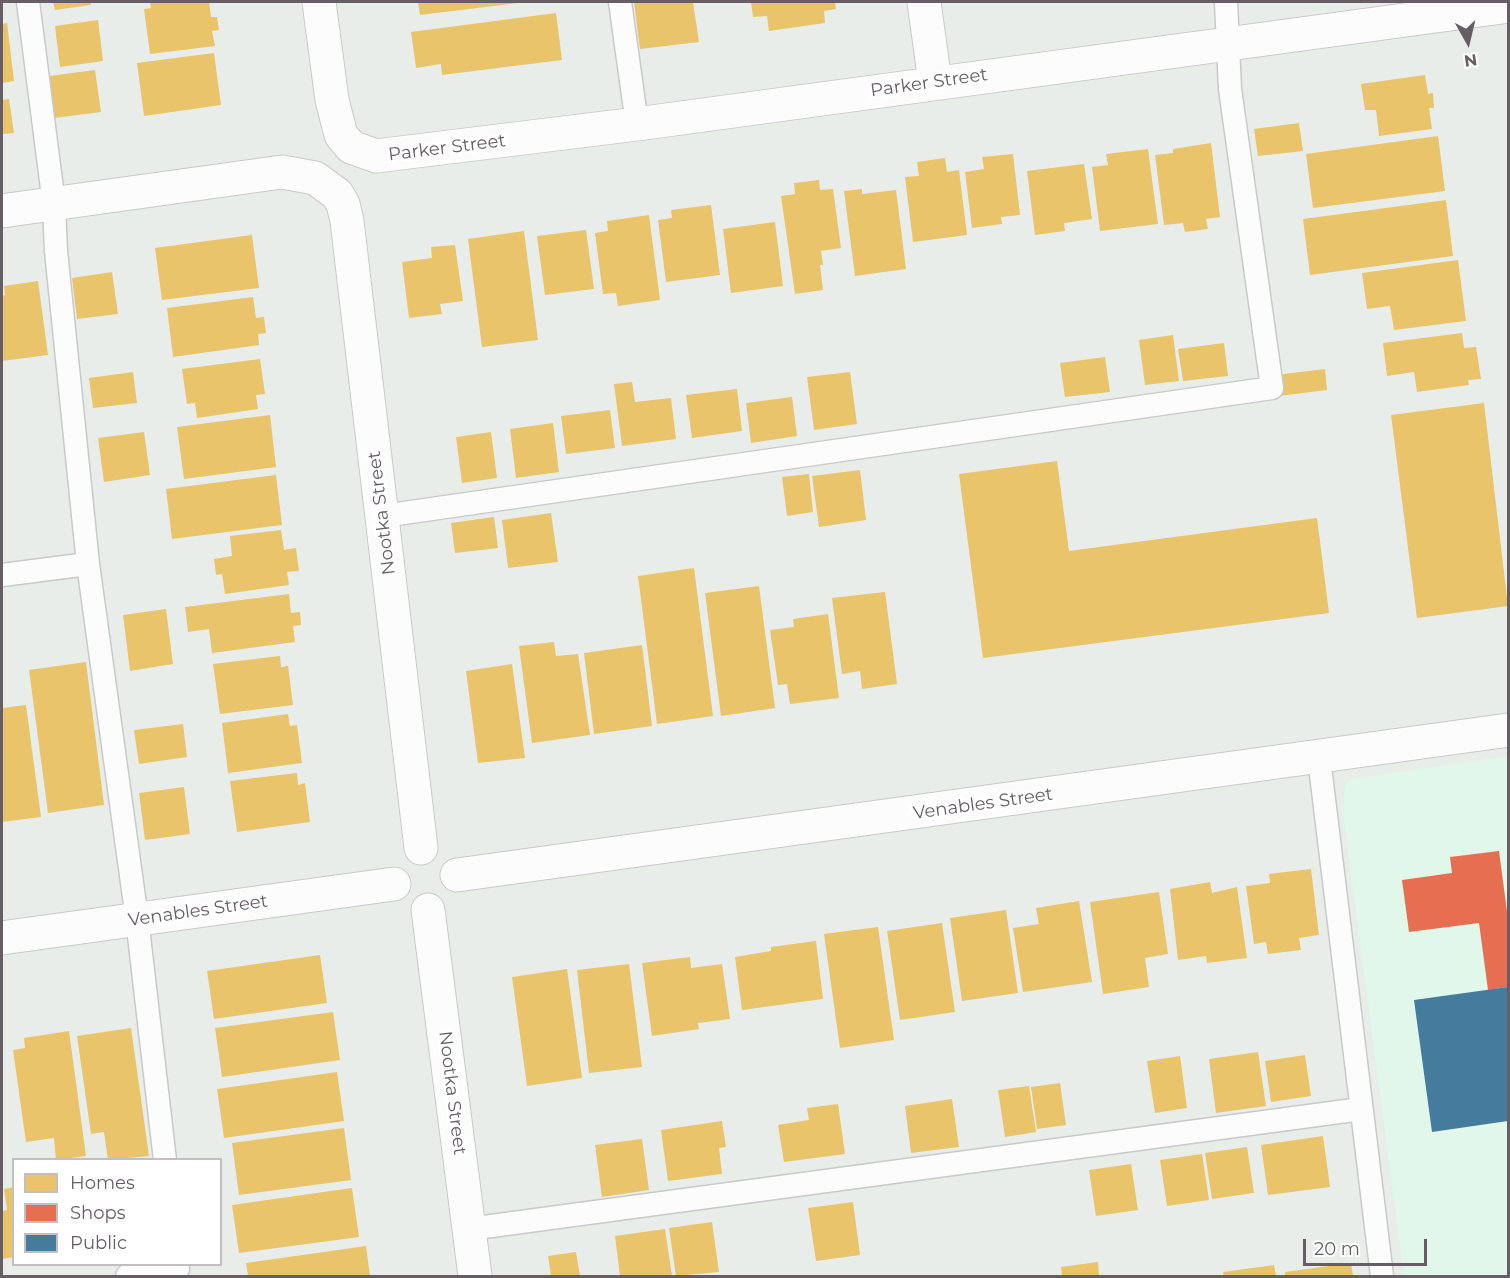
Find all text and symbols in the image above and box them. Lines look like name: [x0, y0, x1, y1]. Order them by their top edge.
north arrow: [1438, 12, 1498, 72]
text: N: [1463, 50, 1478, 71]
street label: Parker Street: [869, 64, 989, 102]
street label: Parker Street: [387, 130, 507, 166]
street label: Nootka Street: [364, 450, 400, 576]
street label: Venables Street: [912, 783, 1054, 825]
street label: Venables Street: [127, 890, 269, 932]
street label: Nootka Street: [434, 1030, 470, 1156]
legend: [12, 1158, 222, 1266]
text: Homes: [70, 1172, 135, 1194]
text: Shops: [70, 1202, 126, 1224]
scale bar: [1306, 1227, 1430, 1265]
text: Public: [70, 1232, 127, 1254]
text: 20 m: [1314, 1238, 1360, 1260]

